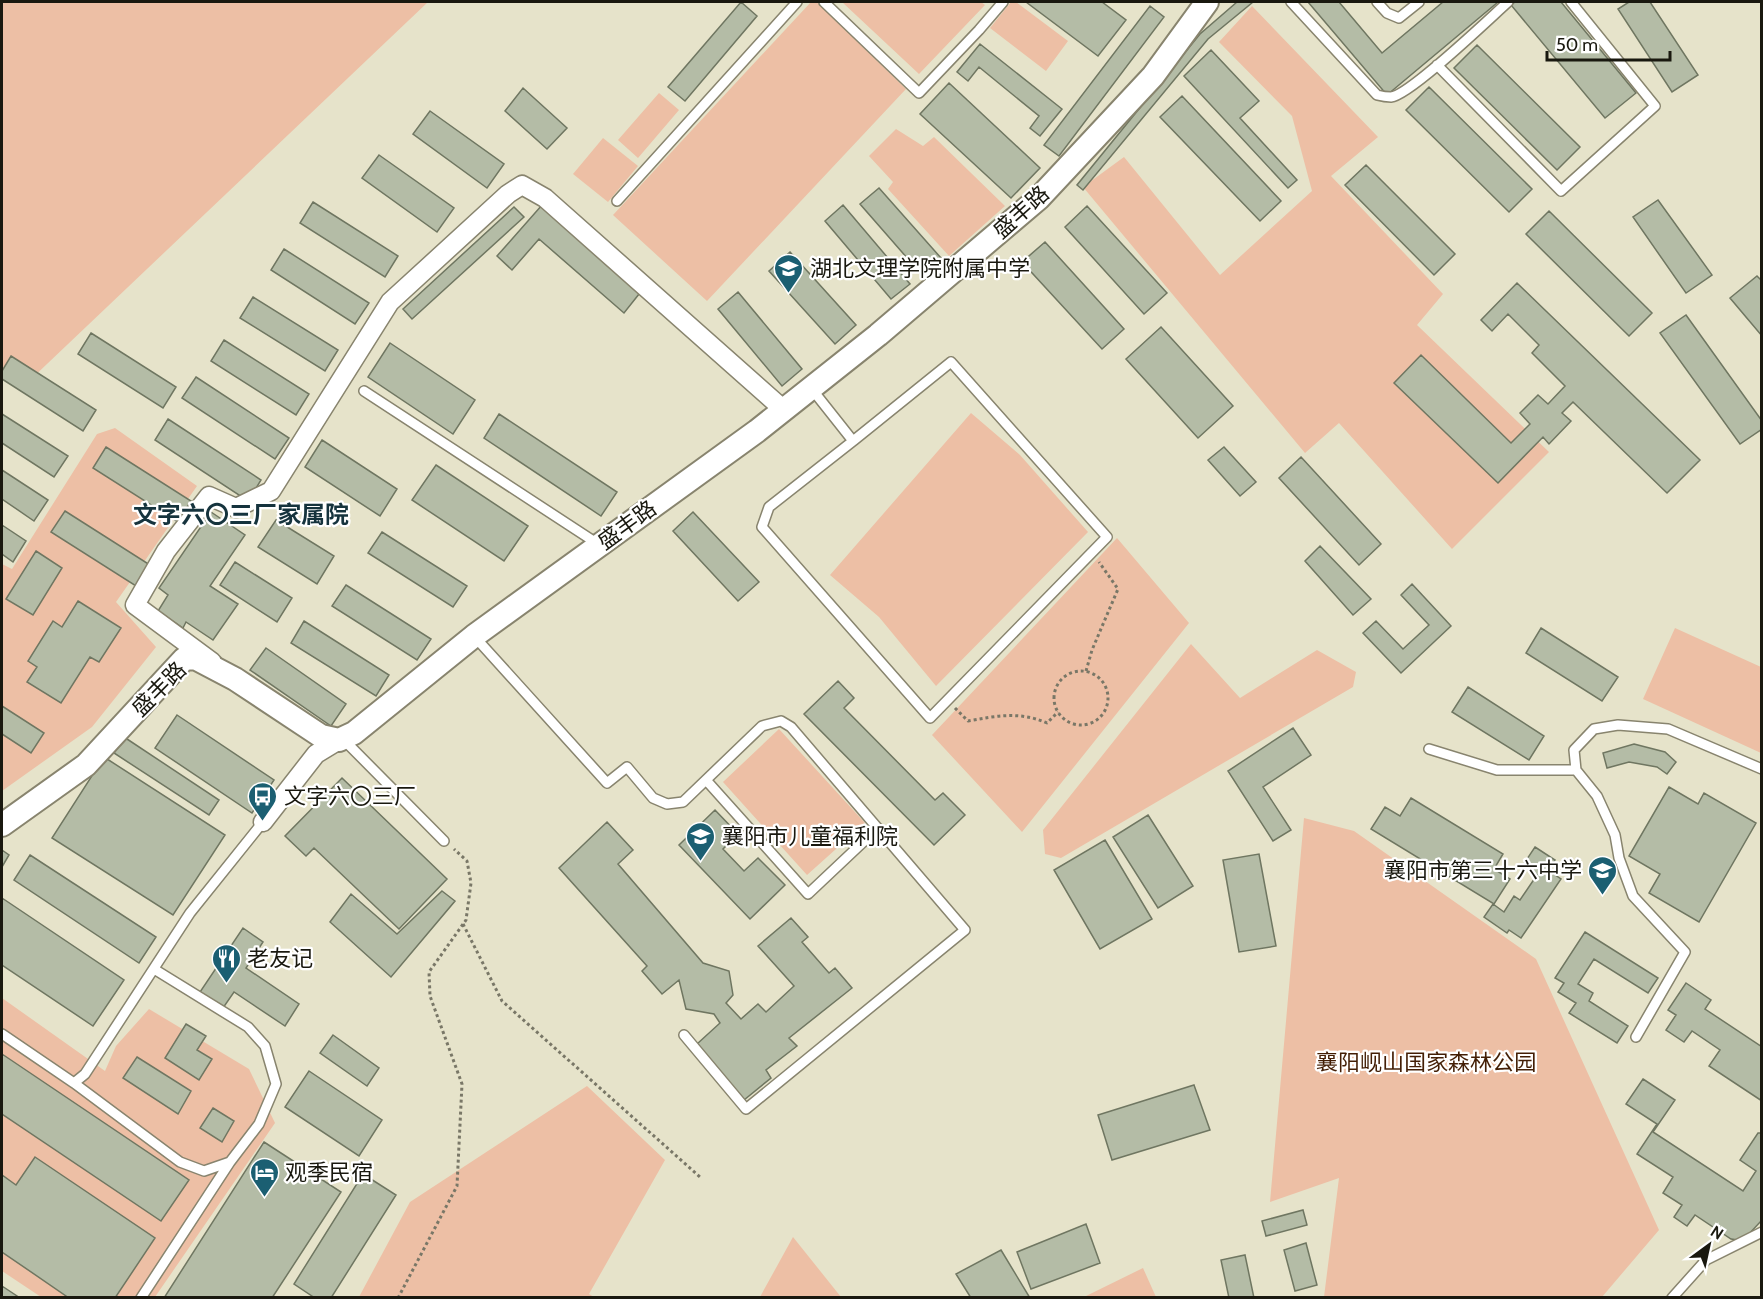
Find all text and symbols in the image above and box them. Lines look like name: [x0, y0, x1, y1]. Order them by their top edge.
scale bar: [1547, 24, 1670, 62]
text: 50 m: [1556, 34, 1598, 56]
street label: 盛丰路: [987, 180, 1055, 244]
school or university icon: 湖北文理学院附属中学: [773, 252, 805, 294]
place label: 湖北文理学院附属中学: [810, 255, 1030, 282]
street label: 盛丰路: [592, 495, 662, 555]
district label: 文字六〇三厂家属院: [133, 500, 349, 529]
street label: 盛丰路: [126, 656, 192, 722]
bus stop icon: 文字六〇三厂: [247, 780, 279, 822]
place label: 文字六〇三厂: [284, 783, 416, 810]
school or university icon: 襄阳市儿童福利院: [685, 820, 717, 862]
place label: 襄阳市儿童福利院: [722, 823, 898, 850]
school or university icon: 襄阳市第三十六中学: [1587, 854, 1619, 896]
place label: 襄阳市第三十六中学: [1384, 857, 1582, 884]
restaurant icon: 老友记: [210, 942, 242, 984]
place label: 老友记: [247, 945, 313, 972]
park label: 襄阳岘山国家森林公园: [1316, 1049, 1536, 1076]
hotel icon: 观季民宿: [248, 1156, 280, 1198]
place label: 观季民宿: [285, 1159, 373, 1186]
north arrow: [1679, 1215, 1739, 1275]
text: N: [1707, 1222, 1727, 1244]

